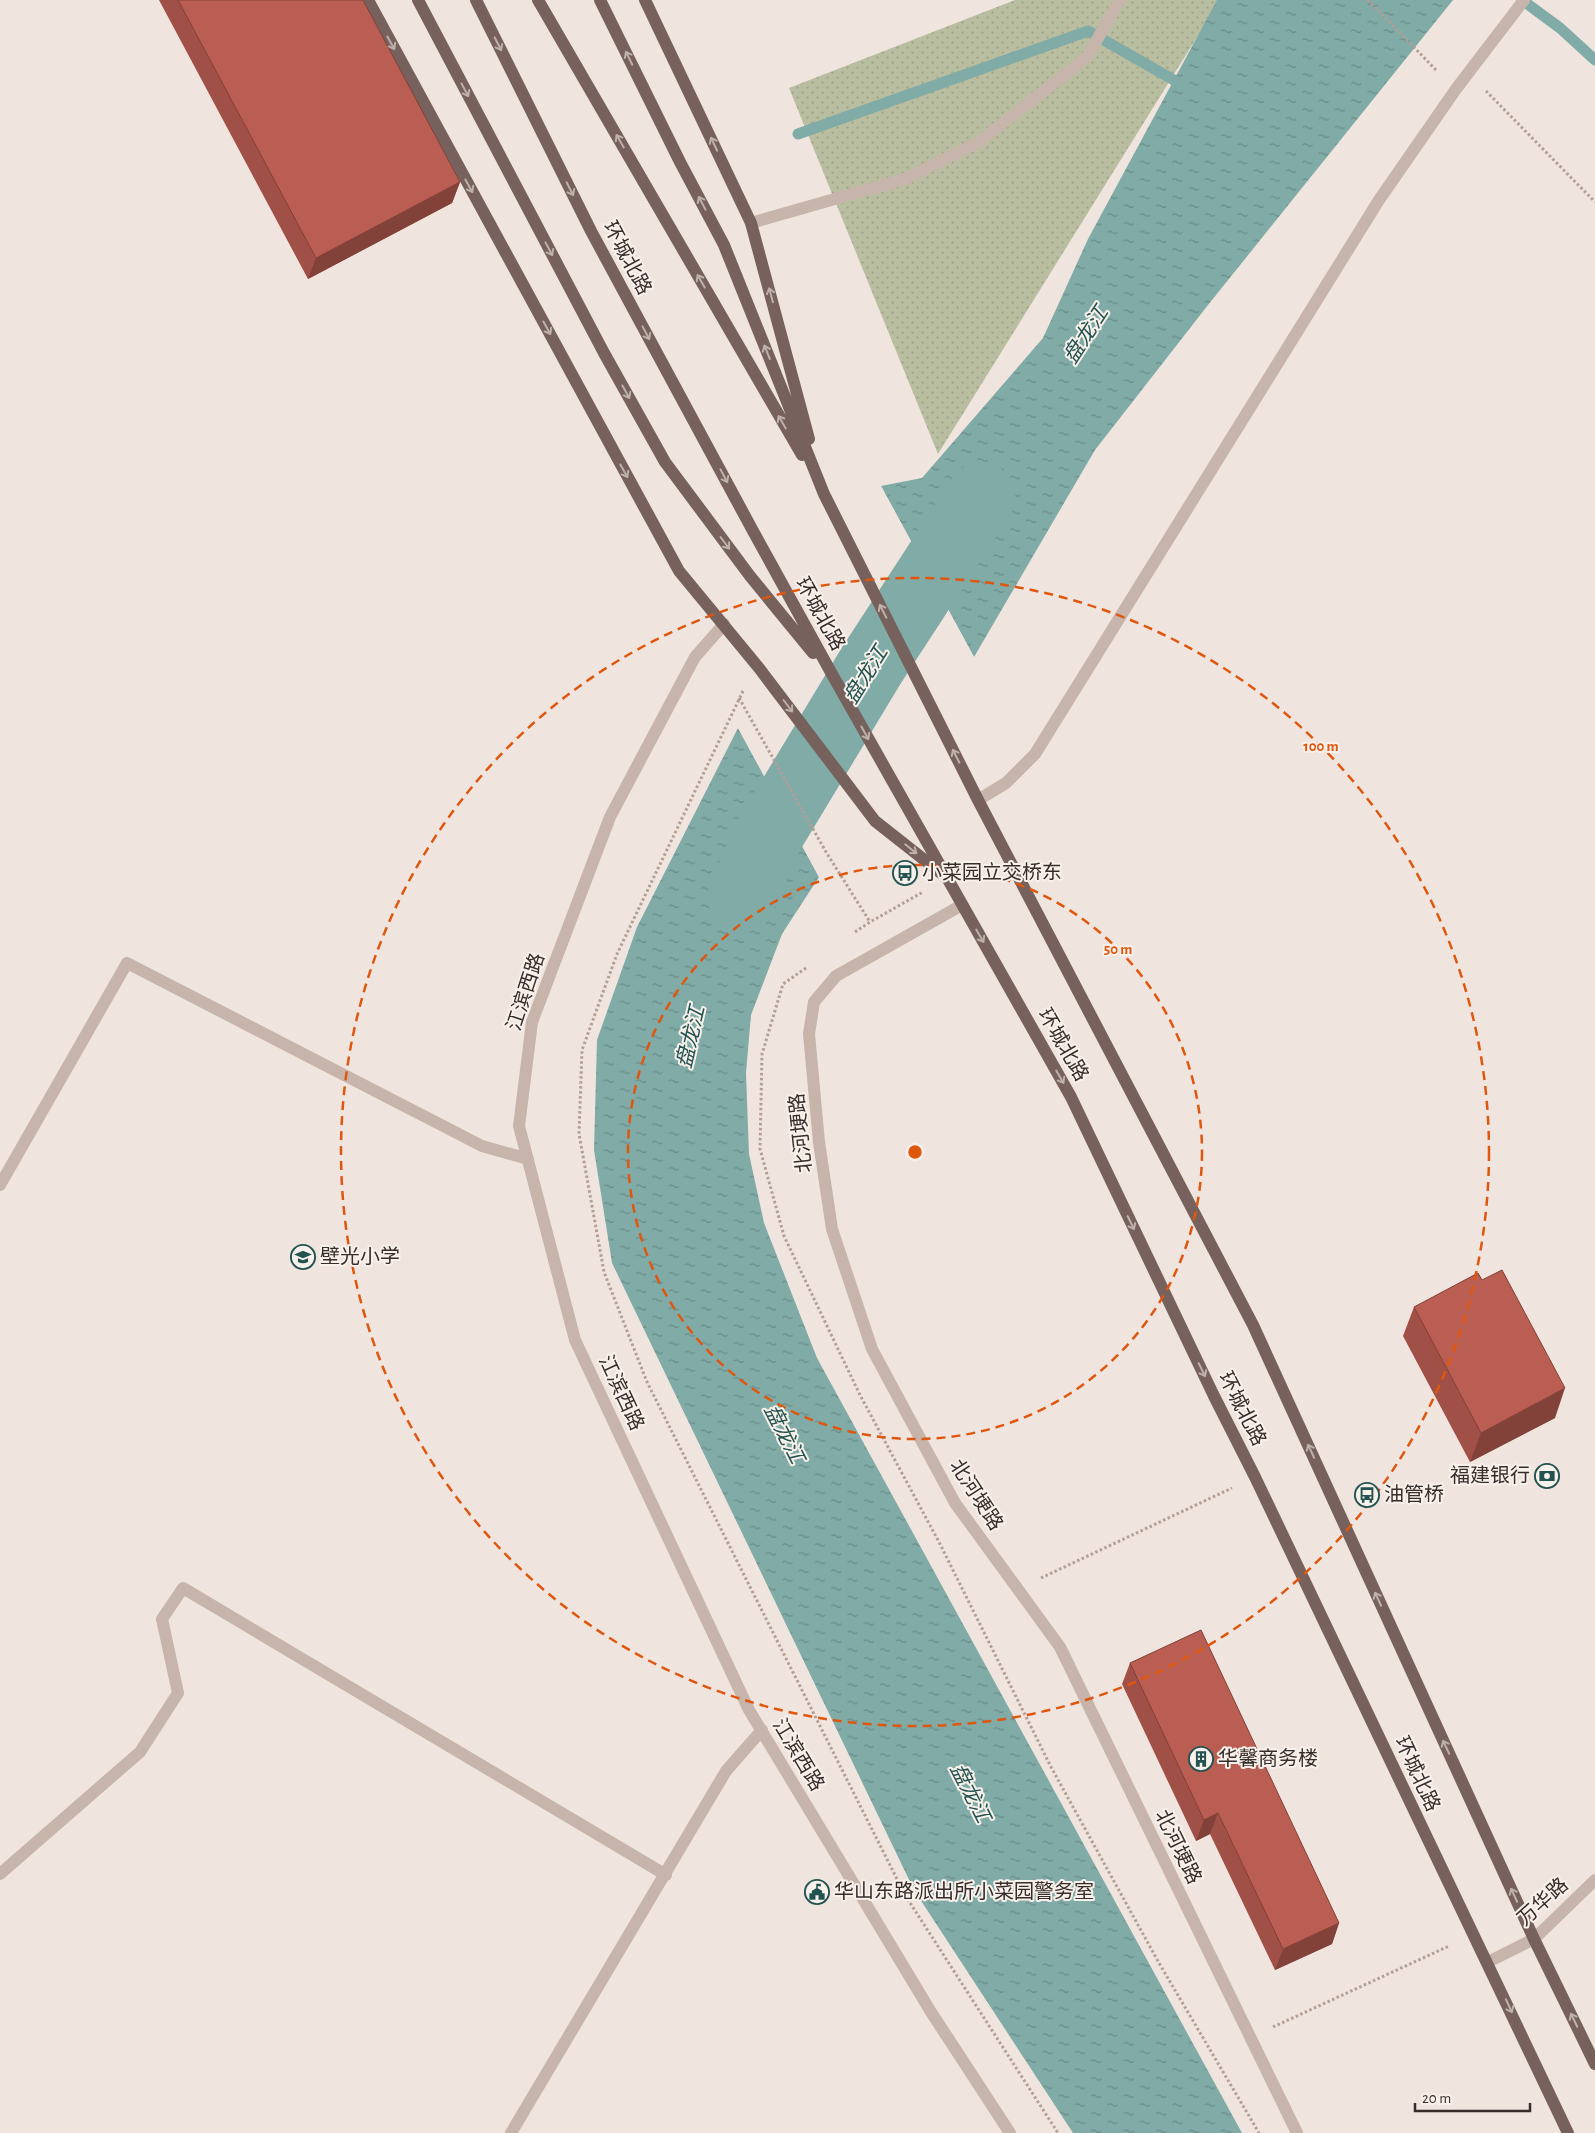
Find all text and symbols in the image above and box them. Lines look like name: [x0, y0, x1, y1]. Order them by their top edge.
one-way arrow: [386, 35, 396, 50]
one-way arrow: [493, 36, 503, 51]
one-way arrow: [624, 51, 633, 66]
one-way arrow: [460, 82, 470, 97]
one-way arrow: [614, 134, 624, 148]
one-way arrow: [709, 137, 718, 152]
one-way arrow: [464, 178, 474, 193]
one-way arrow: [566, 181, 575, 196]
one-way arrow: [697, 196, 706, 211]
street label: 环城北路: [599, 217, 656, 298]
one-way arrow: [544, 241, 554, 256]
one-way arrow: [696, 274, 706, 289]
one-way arrow: [766, 288, 775, 304]
water label: 盘龙江: [1059, 301, 1113, 367]
one-way arrow: [542, 321, 552, 336]
one-way arrow: [641, 325, 651, 340]
one-way arrow: [762, 345, 771, 360]
one-way arrow: [621, 384, 631, 399]
one-way arrow: [777, 415, 787, 430]
one-way arrow: [620, 463, 630, 478]
one-way arrow: [719, 468, 729, 482]
one-way arrow: [720, 536, 731, 549]
street label: 环城北路: [792, 573, 850, 654]
one-way arrow: [878, 604, 887, 619]
water label: 盘龙江: [840, 640, 893, 707]
one-way arrow: [783, 699, 794, 712]
one-way arrow: [860, 726, 870, 741]
text: 100 m: [1303, 739, 1339, 754]
one-way arrow: [951, 749, 960, 764]
one-way arrow: [905, 844, 918, 855]
bus stop icon: 小菜园立交桥东: [892, 860, 918, 886]
place label: 小菜园立交桥东: [922, 862, 1062, 883]
one-way arrow: [975, 928, 985, 943]
text: 50 m: [1104, 942, 1132, 957]
street label: 江滨西路: [502, 950, 548, 1033]
water label: 盘龙江: [673, 1002, 709, 1070]
street label: 环城北路: [1034, 1004, 1093, 1085]
one-way arrow: [1055, 1070, 1065, 1085]
street label: 北河埂路: [786, 1092, 815, 1174]
centre of rings: [906, 1143, 924, 1161]
one-way arrow: [1127, 1215, 1137, 1230]
school or university icon: 壁光小学: [290, 1244, 316, 1270]
place label: 壁光小学: [320, 1246, 400, 1267]
street label: 江滨西路: [595, 1352, 649, 1433]
one-way arrow: [1197, 1362, 1207, 1377]
street label: 环城北路: [1215, 1368, 1271, 1449]
water label: 盘龙江: [760, 1401, 809, 1469]
one-way arrow: [1306, 1444, 1315, 1459]
street label: 北河埂路: [946, 1455, 1007, 1534]
bank icon: 福建银行: [1534, 1463, 1560, 1489]
place label: 福建银行: [1450, 1465, 1530, 1486]
bus stop icon: 油管桥: [1354, 1482, 1380, 1508]
place label: 油管桥: [1384, 1484, 1444, 1505]
one-way arrow: [1373, 1592, 1383, 1607]
street label: 江滨西路: [769, 1715, 829, 1794]
street label: 环城北路: [1391, 1733, 1445, 1814]
one-way arrow: [1441, 1740, 1450, 1755]
building icon: 华馨商务楼: [1188, 1746, 1214, 1772]
place label: 华馨商务楼: [1218, 1747, 1318, 1769]
water label: 盘龙江: [946, 1760, 995, 1828]
street label: 北河埂路: [1151, 1806, 1205, 1887]
street label: 万华路: [1513, 1874, 1572, 1930]
public building icon: 华山东路派出所小菜园警务室: [804, 1879, 830, 1905]
place label: 华山东路派出所小菜园警务室: [834, 1880, 1094, 1902]
one-way arrow: [1508, 1888, 1518, 1903]
one-way arrow: [1504, 1998, 1514, 2013]
one-way arrow: [1568, 2013, 1578, 2028]
scale bar: [1415, 2080, 1530, 2112]
text: 20 m: [1422, 2091, 1451, 2106]

